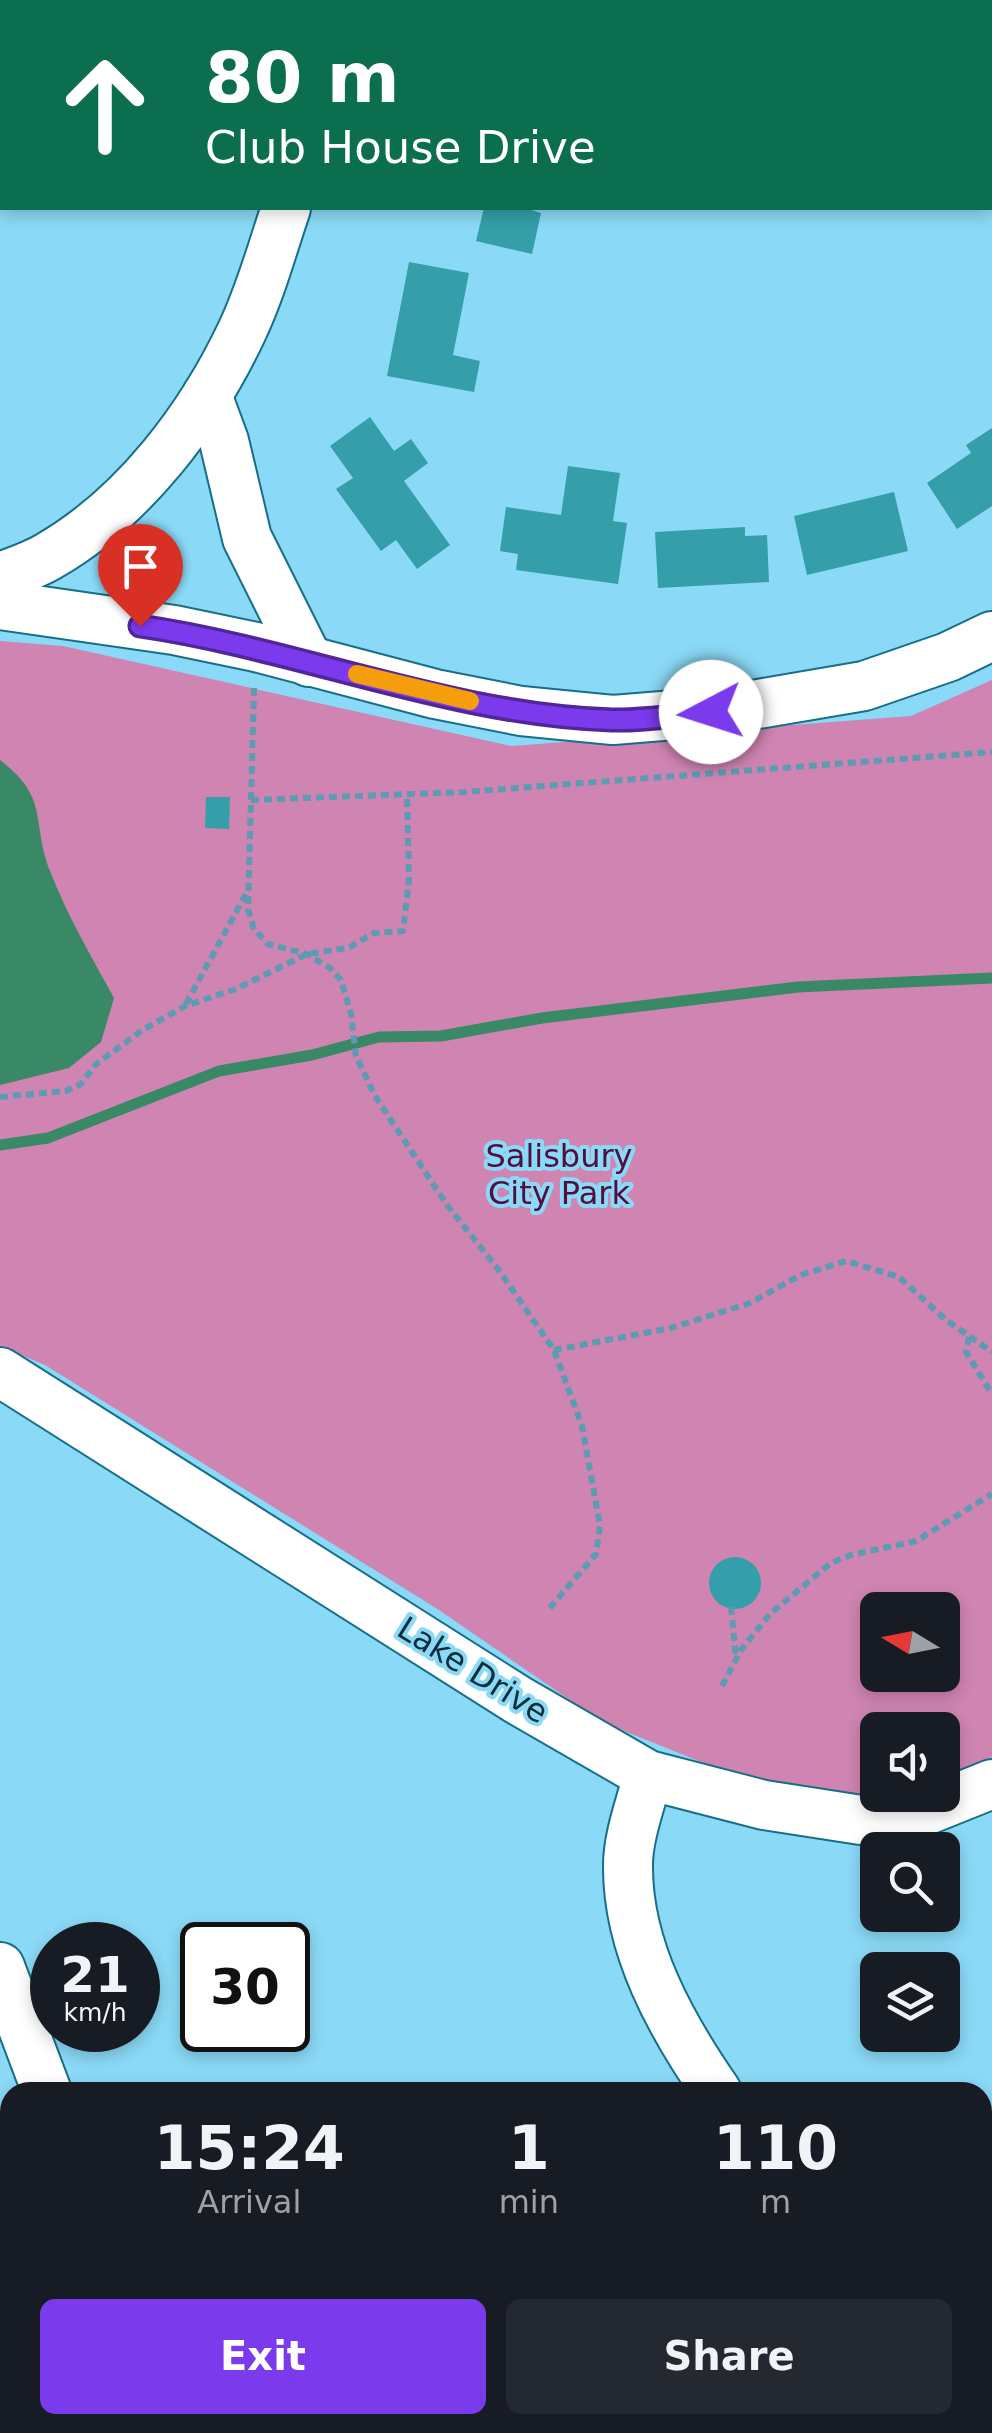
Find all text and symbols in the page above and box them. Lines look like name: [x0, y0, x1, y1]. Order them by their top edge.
text: 80 m: [205, 37, 400, 119]
icon: ahead: [40, 40, 170, 170]
text: Club House Drive: [205, 121, 596, 174]
pin: [98, 524, 183, 627]
icon: arrive: [113, 539, 168, 594]
position arrow: [659, 660, 763, 764]
park label: Salisbury City Park: [485, 1137, 633, 1212]
north arrow: [860, 1592, 960, 1692]
map controls: [860, 1592, 960, 2052]
street label: Lake Drive: [391, 1609, 555, 1731]
button: sound: [860, 1712, 960, 1812]
button: search: [860, 1832, 960, 1932]
speed limit sign: 30: [180, 1922, 310, 2052]
text: 21: [60, 1946, 130, 2004]
button: layers: [860, 1952, 960, 2052]
text: km/h: [63, 1998, 127, 2027]
text: 15:24: [154, 2113, 345, 2183]
text: 1: [508, 2113, 550, 2183]
text: 110: [713, 2113, 838, 2183]
text: Arrival: [197, 2183, 301, 2221]
text: min: [499, 2183, 559, 2221]
text: m: [760, 2183, 791, 2221]
button: Exit: [40, 2299, 486, 2414]
button: Share: [506, 2299, 952, 2414]

